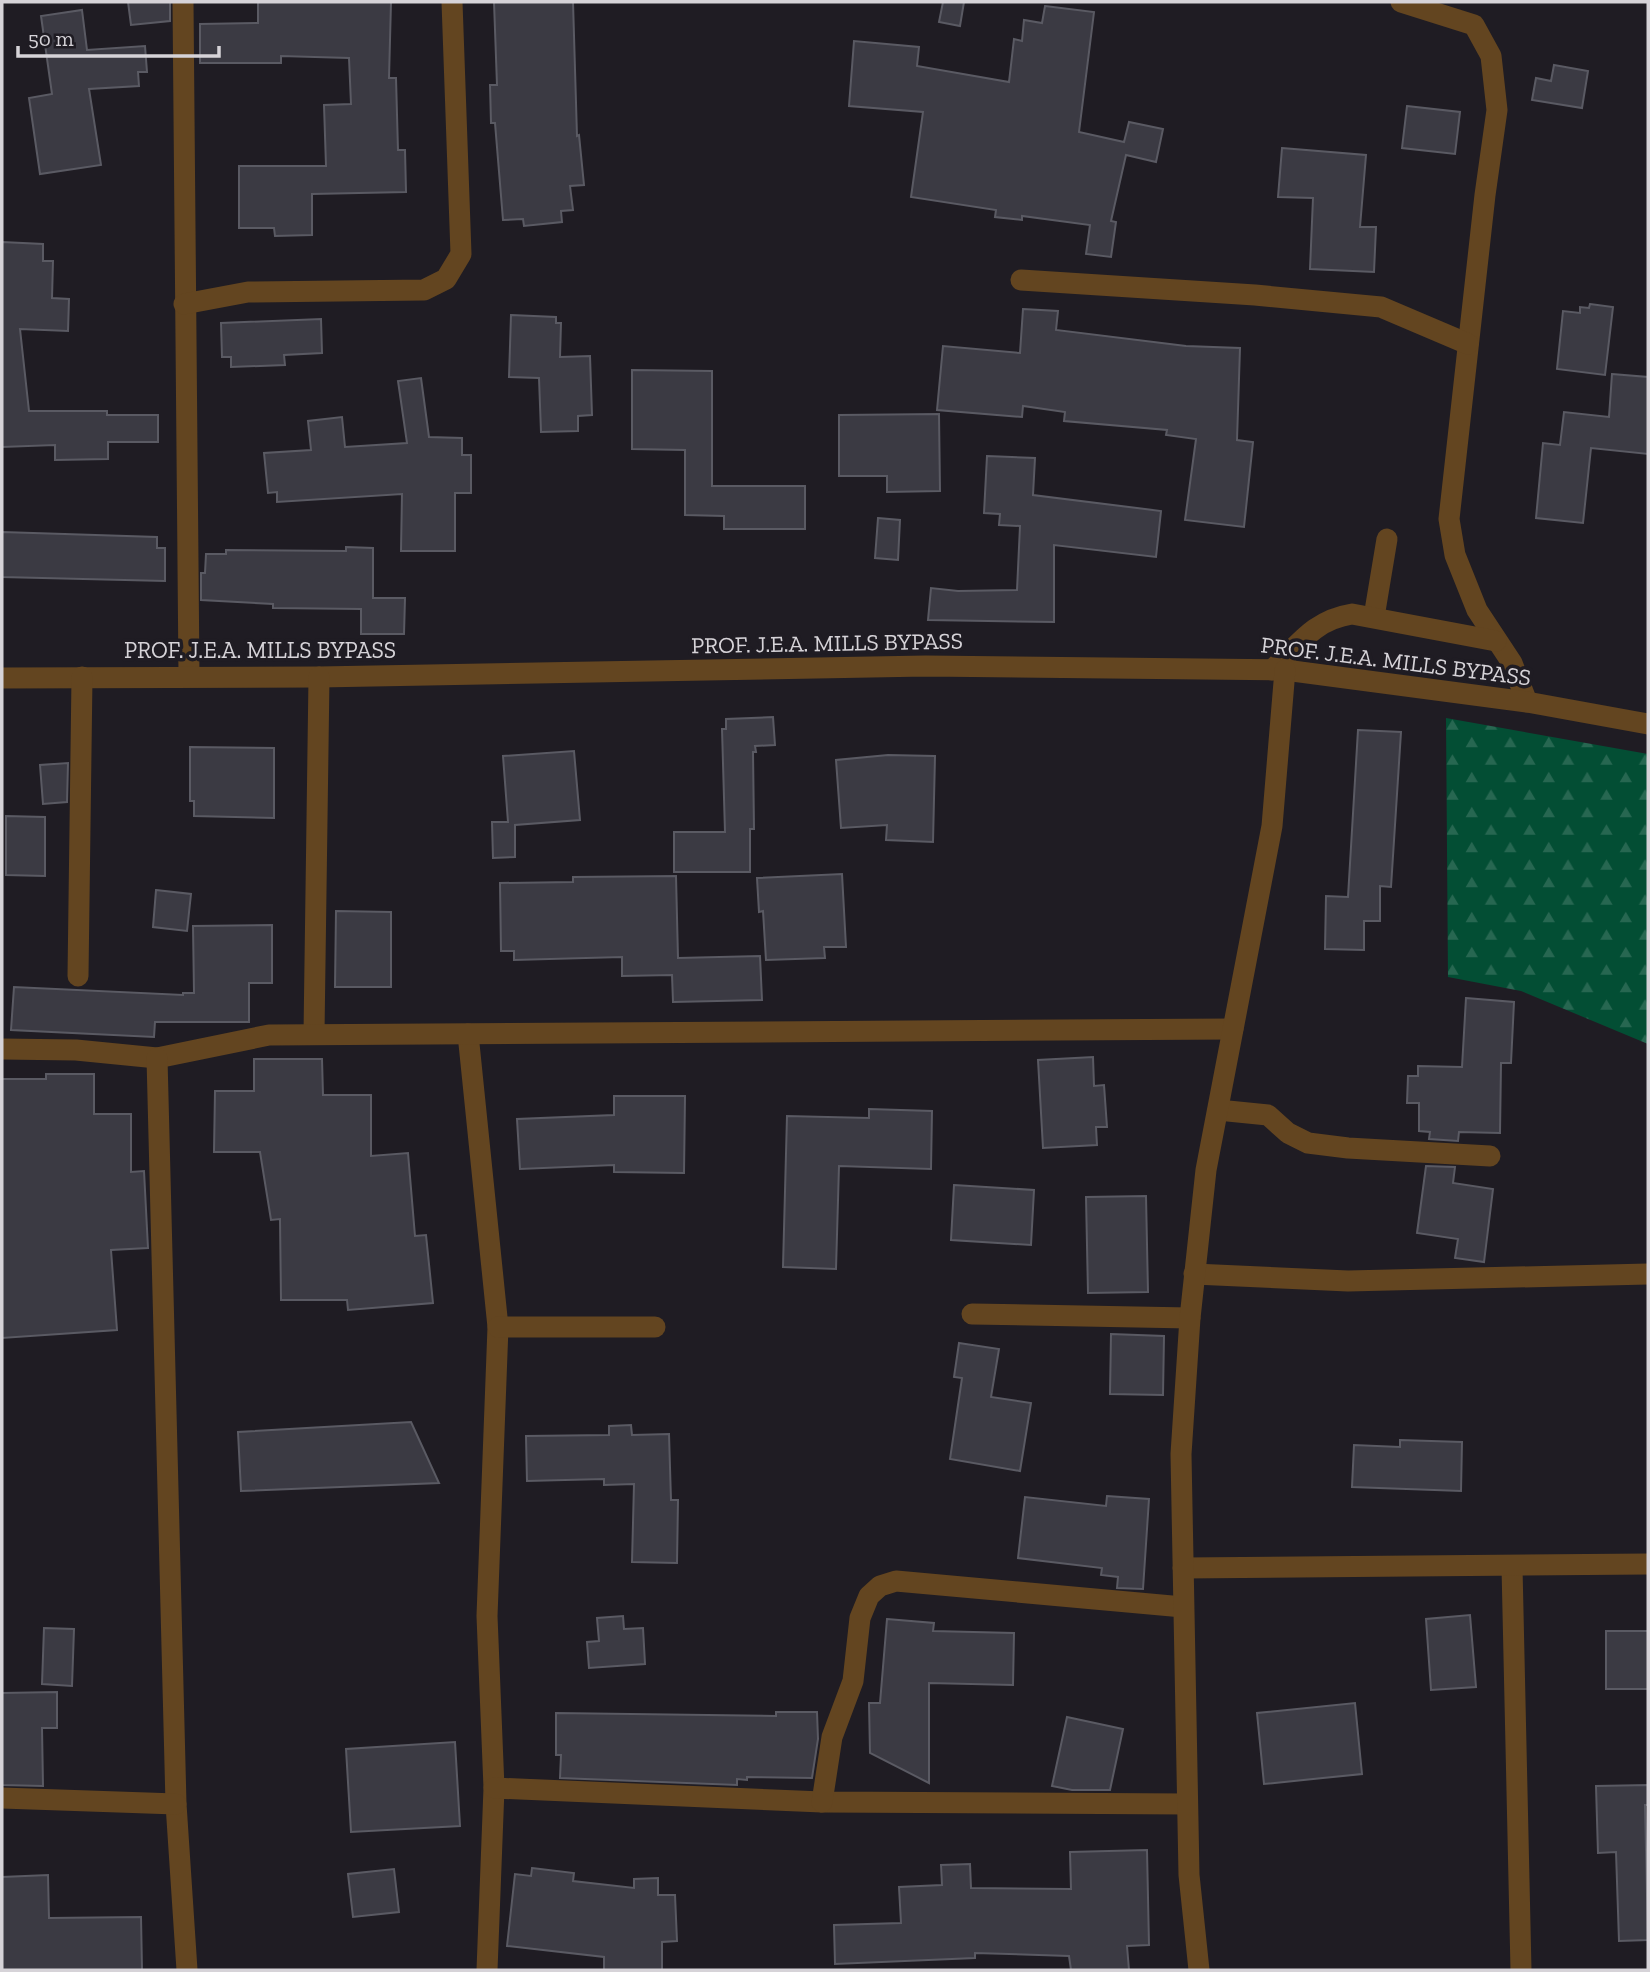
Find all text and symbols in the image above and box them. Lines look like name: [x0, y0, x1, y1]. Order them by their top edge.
scale bar: [18, 14, 219, 58]
text: 50 m: [28, 26, 74, 51]
street label: PROF. J.E.A. MILLS BYPASS: [691, 627, 963, 659]
street label: PROF. J.E.A. MILLS BYPASS: [1259, 631, 1533, 691]
street label: PROF. J.E.A. MILLS BYPASS: [124, 636, 396, 664]

